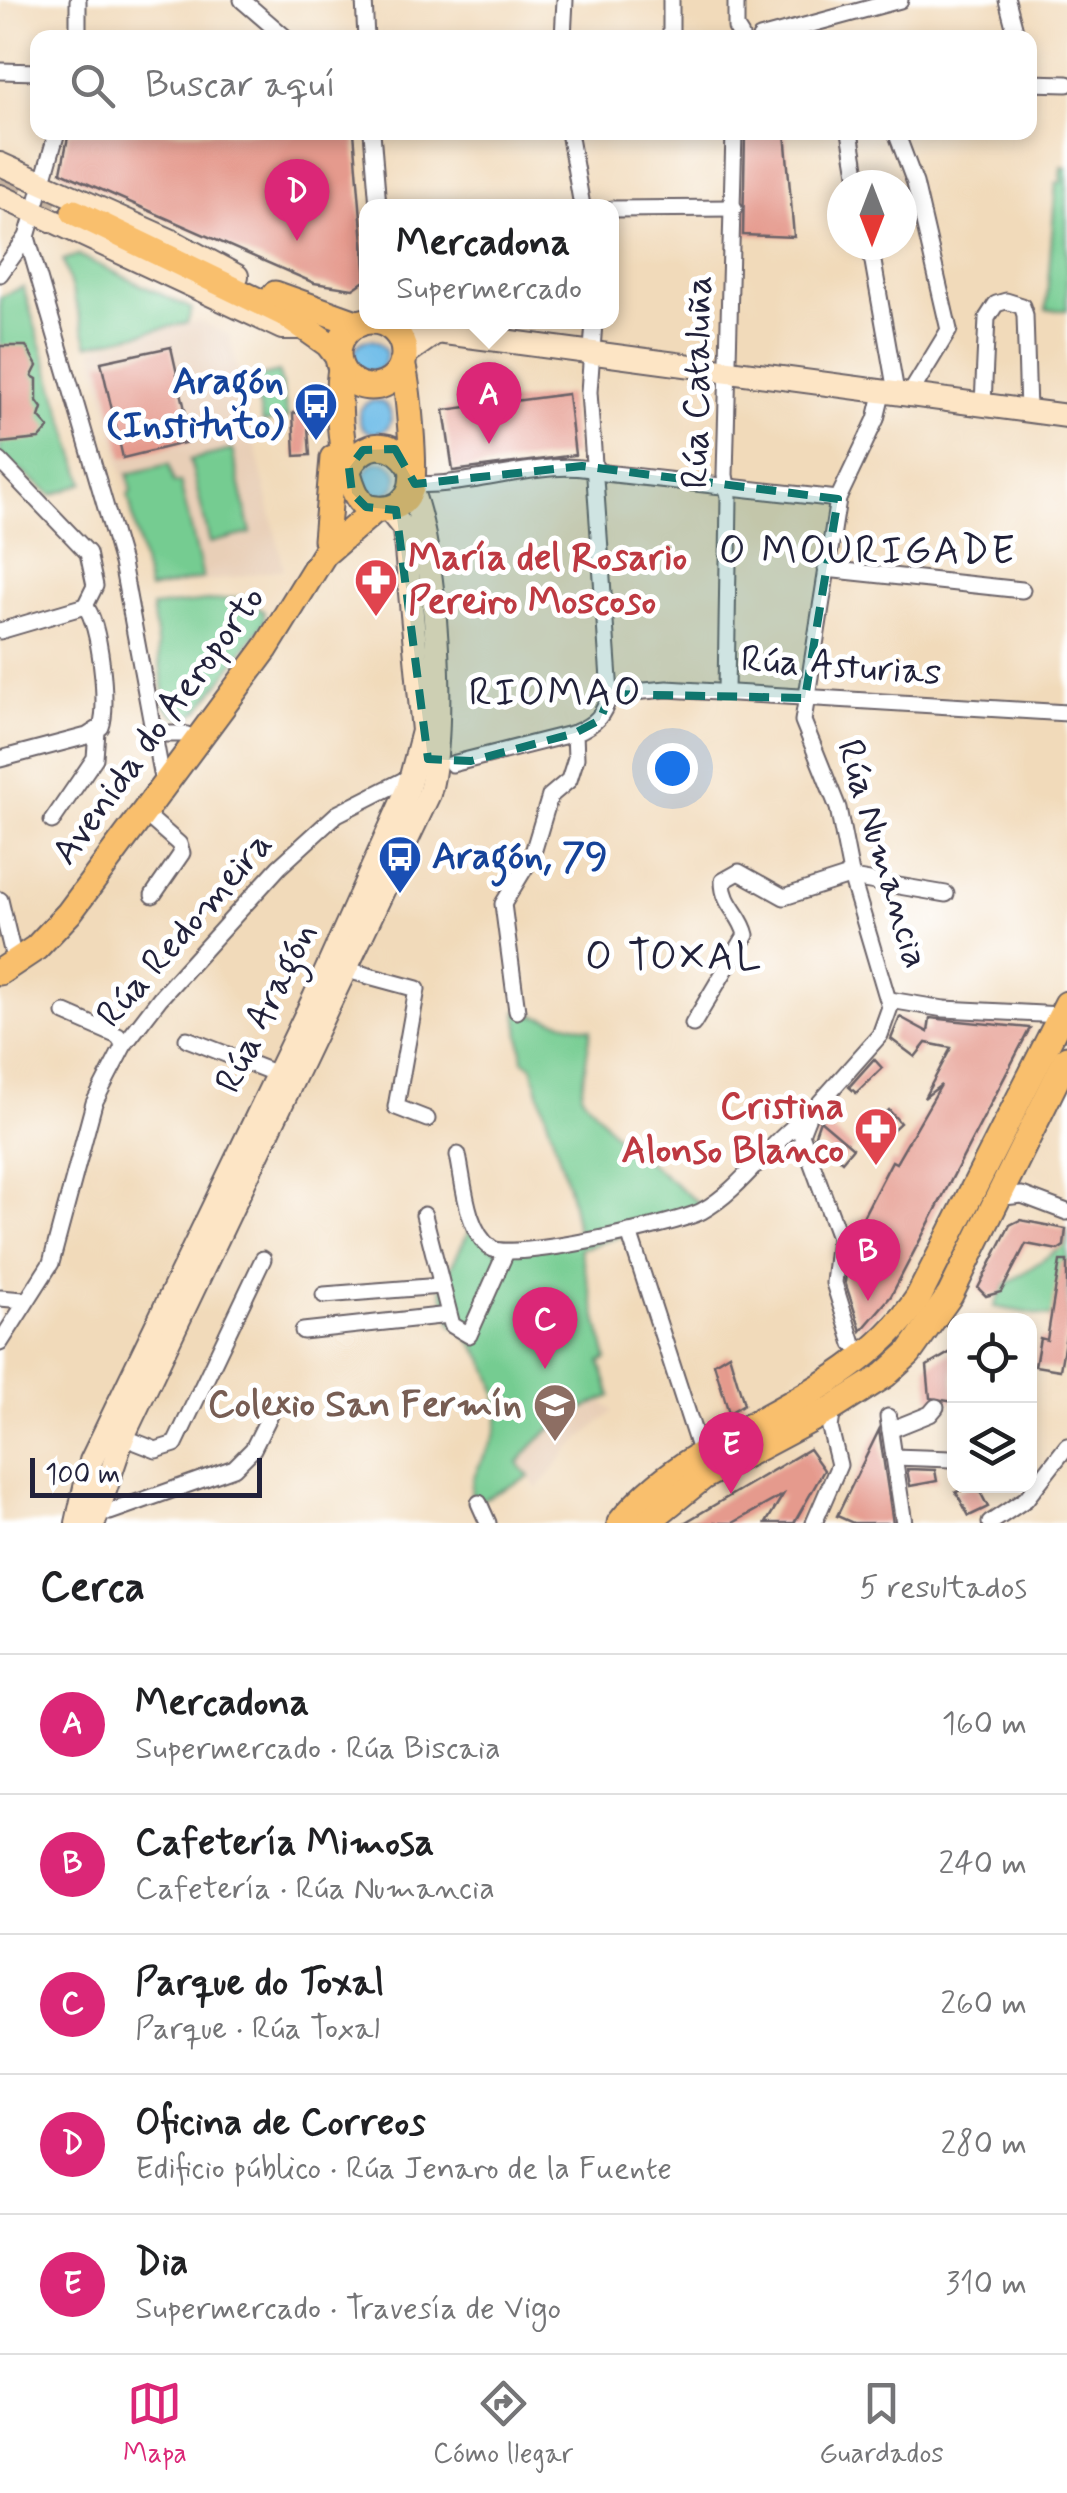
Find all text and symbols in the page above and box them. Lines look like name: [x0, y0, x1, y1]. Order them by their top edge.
search box: [30, 30, 1037, 140]
icon: search: [65, 58, 120, 113]
text: Buscar aquí: [145, 61, 336, 110]
pin: D: [264, 158, 330, 241]
north arrow: [827, 170, 917, 260]
popup: [359, 199, 619, 329]
text: Mercadona: [396, 219, 570, 268]
text: Supermercado: [396, 268, 582, 310]
street label: Rúa Cataluña: [672, 275, 724, 489]
place label: Aragón (Instituto): [106, 358, 284, 451]
pin: A: [456, 362, 522, 444]
bus stop icon: Aragón (Instituto): [293, 381, 339, 442]
district label: O MOURIGADE: [719, 526, 1017, 578]
place label: María del Rosario Pereiro Moscoso: [408, 534, 687, 627]
pharmacy icon: María del Rosario Pereiro Moscoso: [353, 557, 399, 618]
street label: Avenida do Aeroporto: [41, 577, 277, 875]
street label: Rúa Asturias: [739, 636, 943, 698]
district label: RIOMAO: [469, 668, 643, 720]
street label: Rúa Numancia: [824, 734, 940, 974]
your location: [647, 743, 698, 794]
street label: Rúa Redomeira: [86, 821, 284, 1039]
place label: Aragón, 79: [432, 833, 608, 887]
bus stop icon: Aragón, 79: [377, 834, 423, 895]
street label: Rúa Aragón: [205, 915, 333, 1103]
district label: O TOXAL: [585, 932, 763, 984]
place label: Cristina Alonso Blanco: [622, 1083, 844, 1176]
pharmacy icon: Cristina Alonso Blanco: [853, 1106, 899, 1167]
pin: B: [836, 1218, 900, 1301]
pin: C: [512, 1286, 578, 1369]
map controls: [947, 1313, 1037, 1493]
button: locate: [947, 1313, 1037, 1403]
place label: Colexio San Fermín: [208, 1381, 522, 1430]
school or university icon: Colexio San Fermín: [532, 1382, 578, 1443]
button: layers: [947, 1403, 1037, 1493]
pin: E: [698, 1412, 764, 1494]
scale bar: [30, 1453, 262, 1498]
text: 100 m: [45, 1457, 120, 1494]
text: Cerca: [40, 1561, 145, 1616]
text: 5 resultados: [859, 1567, 1027, 1609]
text: Mercadona: [135, 1679, 309, 1728]
text: A: [62, 1703, 83, 1745]
text: 160 m: [942, 1703, 1027, 1745]
text: Supermercado · Rúa Biscaia: [135, 1728, 501, 1770]
text: Cafetería Mimosa: [135, 1819, 434, 1868]
text: B: [62, 1843, 83, 1885]
text: 240 m: [939, 1843, 1027, 1885]
text: Cafetería · Rúa Numancia: [135, 1868, 495, 1910]
text: Parque do Toxal: [135, 1959, 384, 2008]
text: C: [61, 1983, 84, 2025]
text: 260 m: [940, 1983, 1027, 2025]
text: Parque · Rúa Toxal: [135, 2008, 380, 2050]
text: Oficina de Correos: [135, 2099, 426, 2148]
text: D: [61, 2123, 84, 2165]
text: 280 m: [940, 2123, 1027, 2165]
text: Edificio público · Rúa Jenaro de la Fuente: [135, 2148, 672, 2190]
text: Dia: [135, 2239, 188, 2288]
text: E: [63, 2263, 82, 2305]
text: 310 m: [945, 2263, 1027, 2305]
text: Supermercado · Travesía de Vigo: [135, 2288, 561, 2330]
tab: Mapa: [123, 2376, 187, 2473]
tab: Cómo llegar: [433, 2376, 573, 2473]
tab: Guardados: [819, 2376, 944, 2473]

